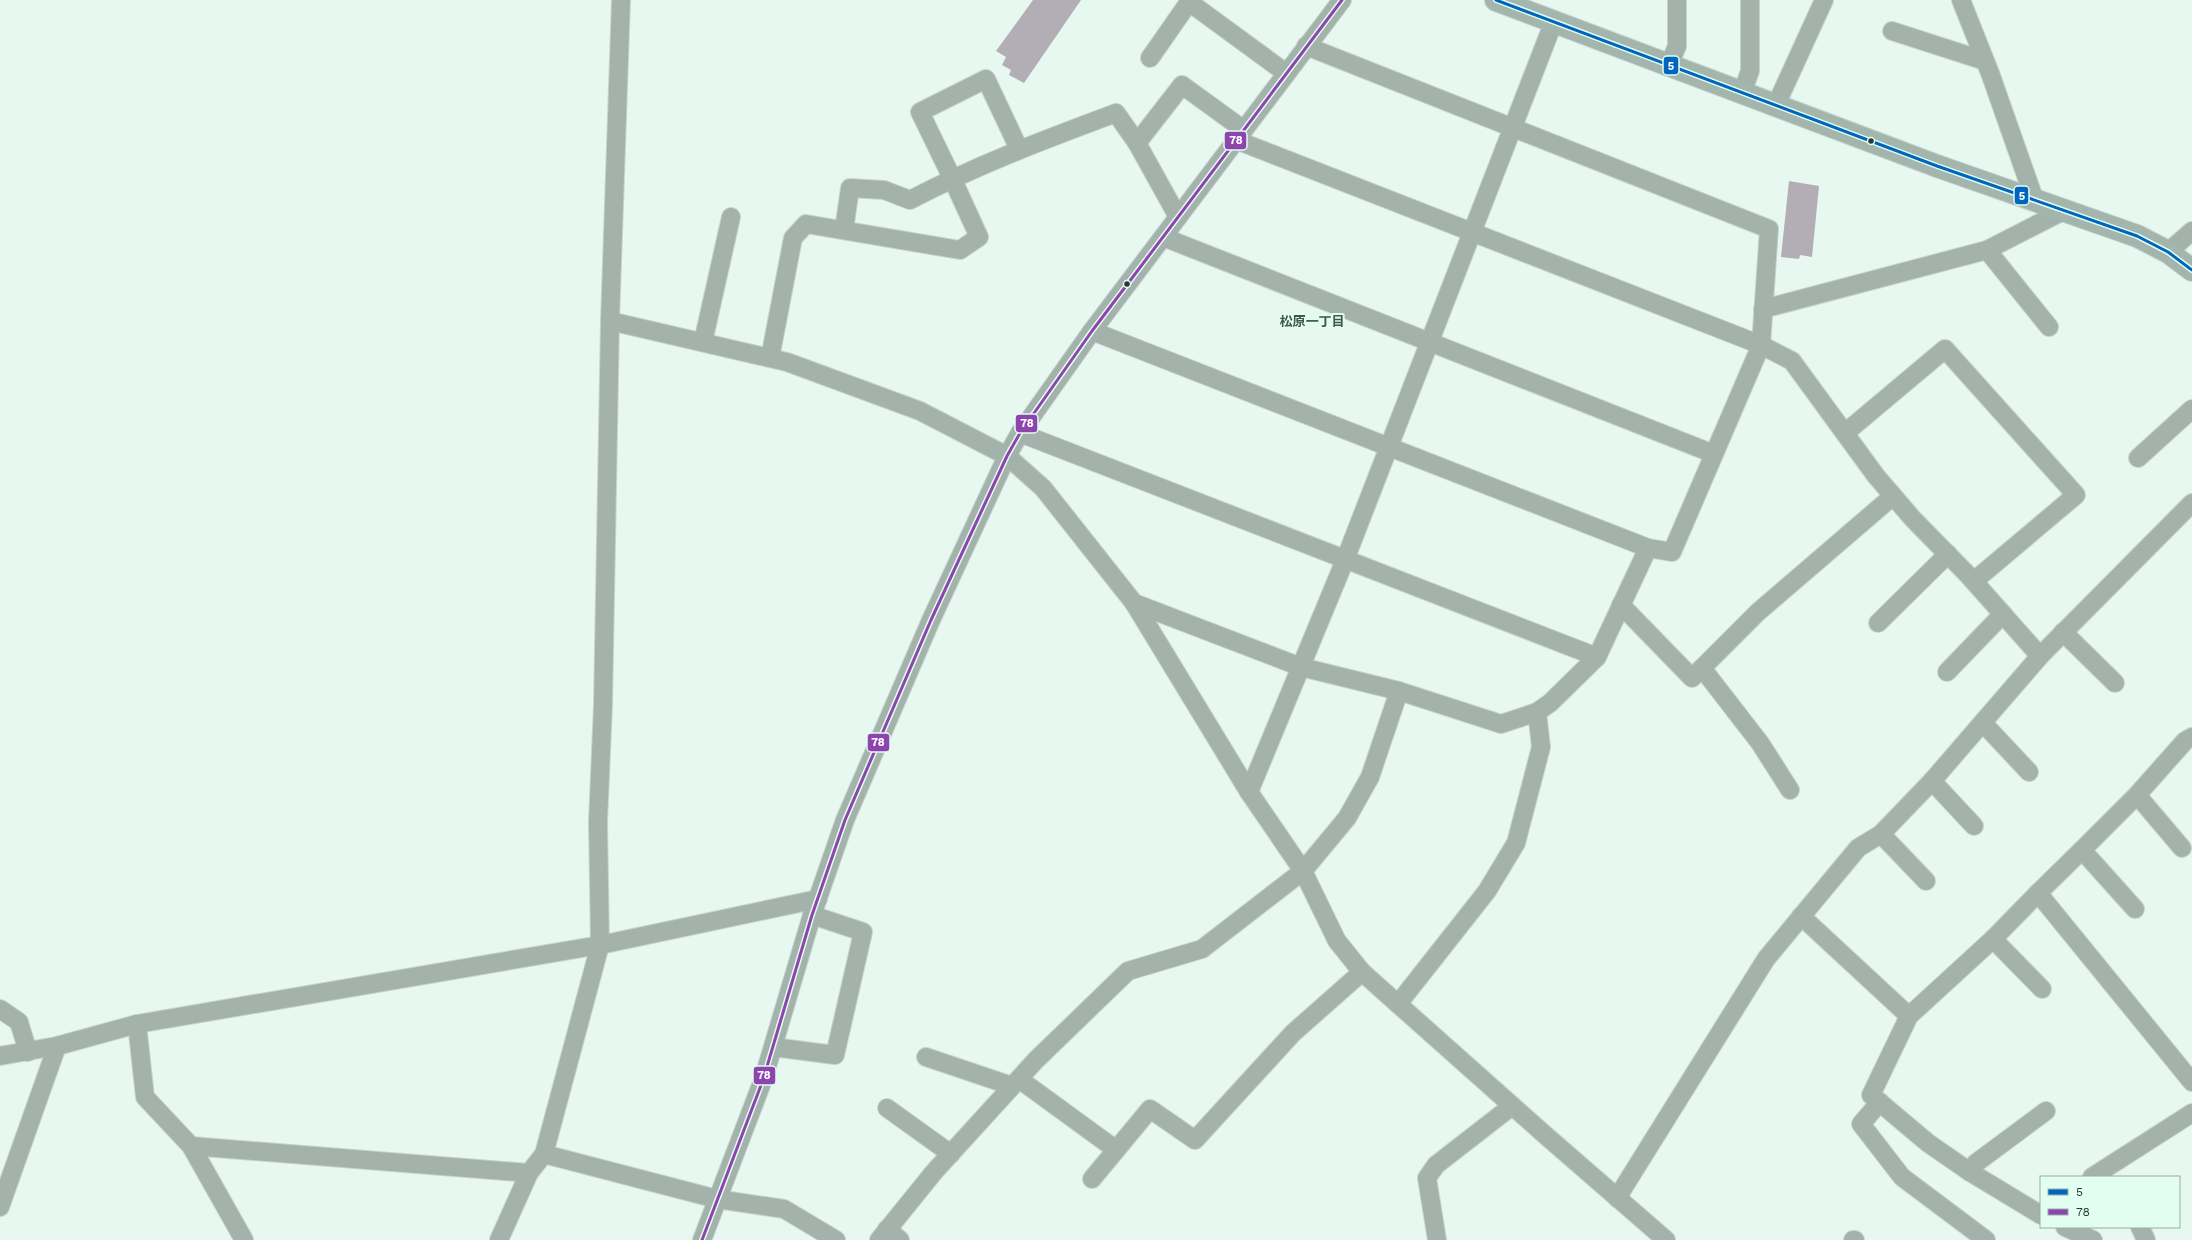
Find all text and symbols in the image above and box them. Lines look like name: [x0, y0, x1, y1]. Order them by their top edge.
line badge: 5: [1663, 56, 1679, 75]
text: 5: [1668, 60, 1674, 73]
line badge: 78: [1224, 131, 1247, 150]
text: 78: [1229, 134, 1243, 147]
unlabelled marker: [1866, 136, 1876, 146]
line badge: 5: [2014, 186, 2029, 205]
text: 5: [2019, 190, 2025, 203]
unlabelled marker: [1122, 279, 1132, 289]
district label: 松原一丁目: [1279, 314, 1345, 329]
line badge: 78: [1015, 414, 1038, 433]
text: 78: [1020, 417, 1034, 430]
line badge: 78: [867, 733, 890, 752]
text: 78: [871, 736, 885, 749]
line badge: 78: [753, 1066, 776, 1085]
text: 78: [757, 1069, 771, 1082]
legend: [2040, 1176, 2180, 1228]
text: 5: [2076, 1185, 2083, 1199]
text: 78: [2076, 1205, 2090, 1219]

